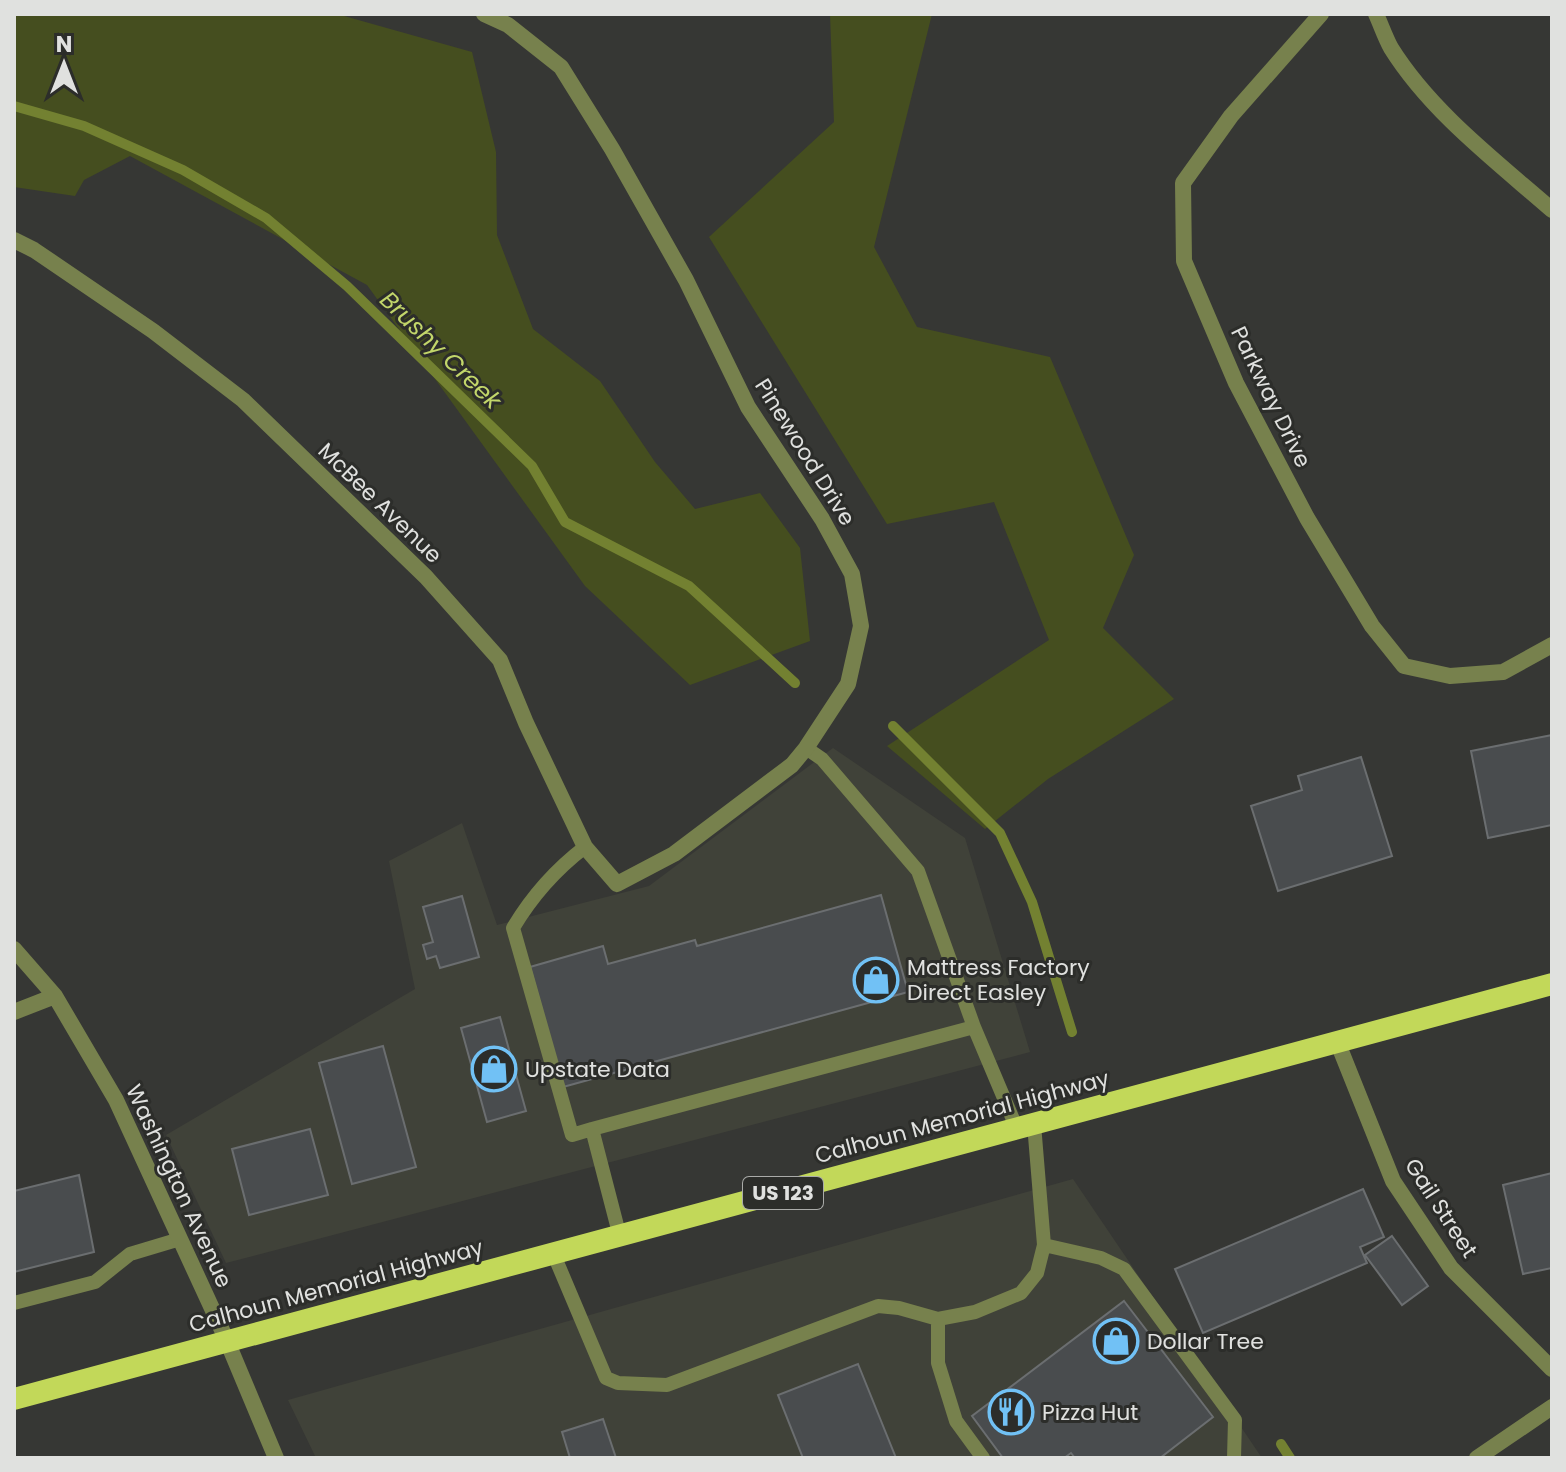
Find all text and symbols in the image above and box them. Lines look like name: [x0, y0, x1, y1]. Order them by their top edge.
north arrow: [24, 24, 104, 104]
text: N: [56, 29, 72, 60]
water label: Brushy Creek: [373, 284, 510, 418]
street label: Parkway Drive: [1223, 321, 1319, 473]
street label: Pinewood Drive: [747, 373, 863, 531]
street label: McBee Avenue: [311, 436, 449, 570]
place label: Mattress Factory Direct Easley: [907, 952, 1090, 1008]
shop icon: Mattress Factory Direct Easley: [852, 956, 900, 1004]
shop icon: Upstate Data: [470, 1045, 518, 1093]
place label: Upstate Data: [525, 1054, 670, 1085]
street label: Calhoun Memorial Highway: [811, 1063, 1113, 1171]
street label: Washington Avenue: [118, 1079, 240, 1293]
street label: Gail Street: [1397, 1152, 1485, 1264]
road number: US 123: [743, 1177, 823, 1209]
street label: Calhoun Memorial Highway: [185, 1232, 487, 1340]
shop icon: Dollar Tree: [1092, 1317, 1140, 1365]
place label: Dollar Tree: [1147, 1326, 1264, 1357]
restaurant icon: Pizza Hut: [987, 1388, 1035, 1436]
place label: Pizza Hut: [1042, 1397, 1138, 1428]

